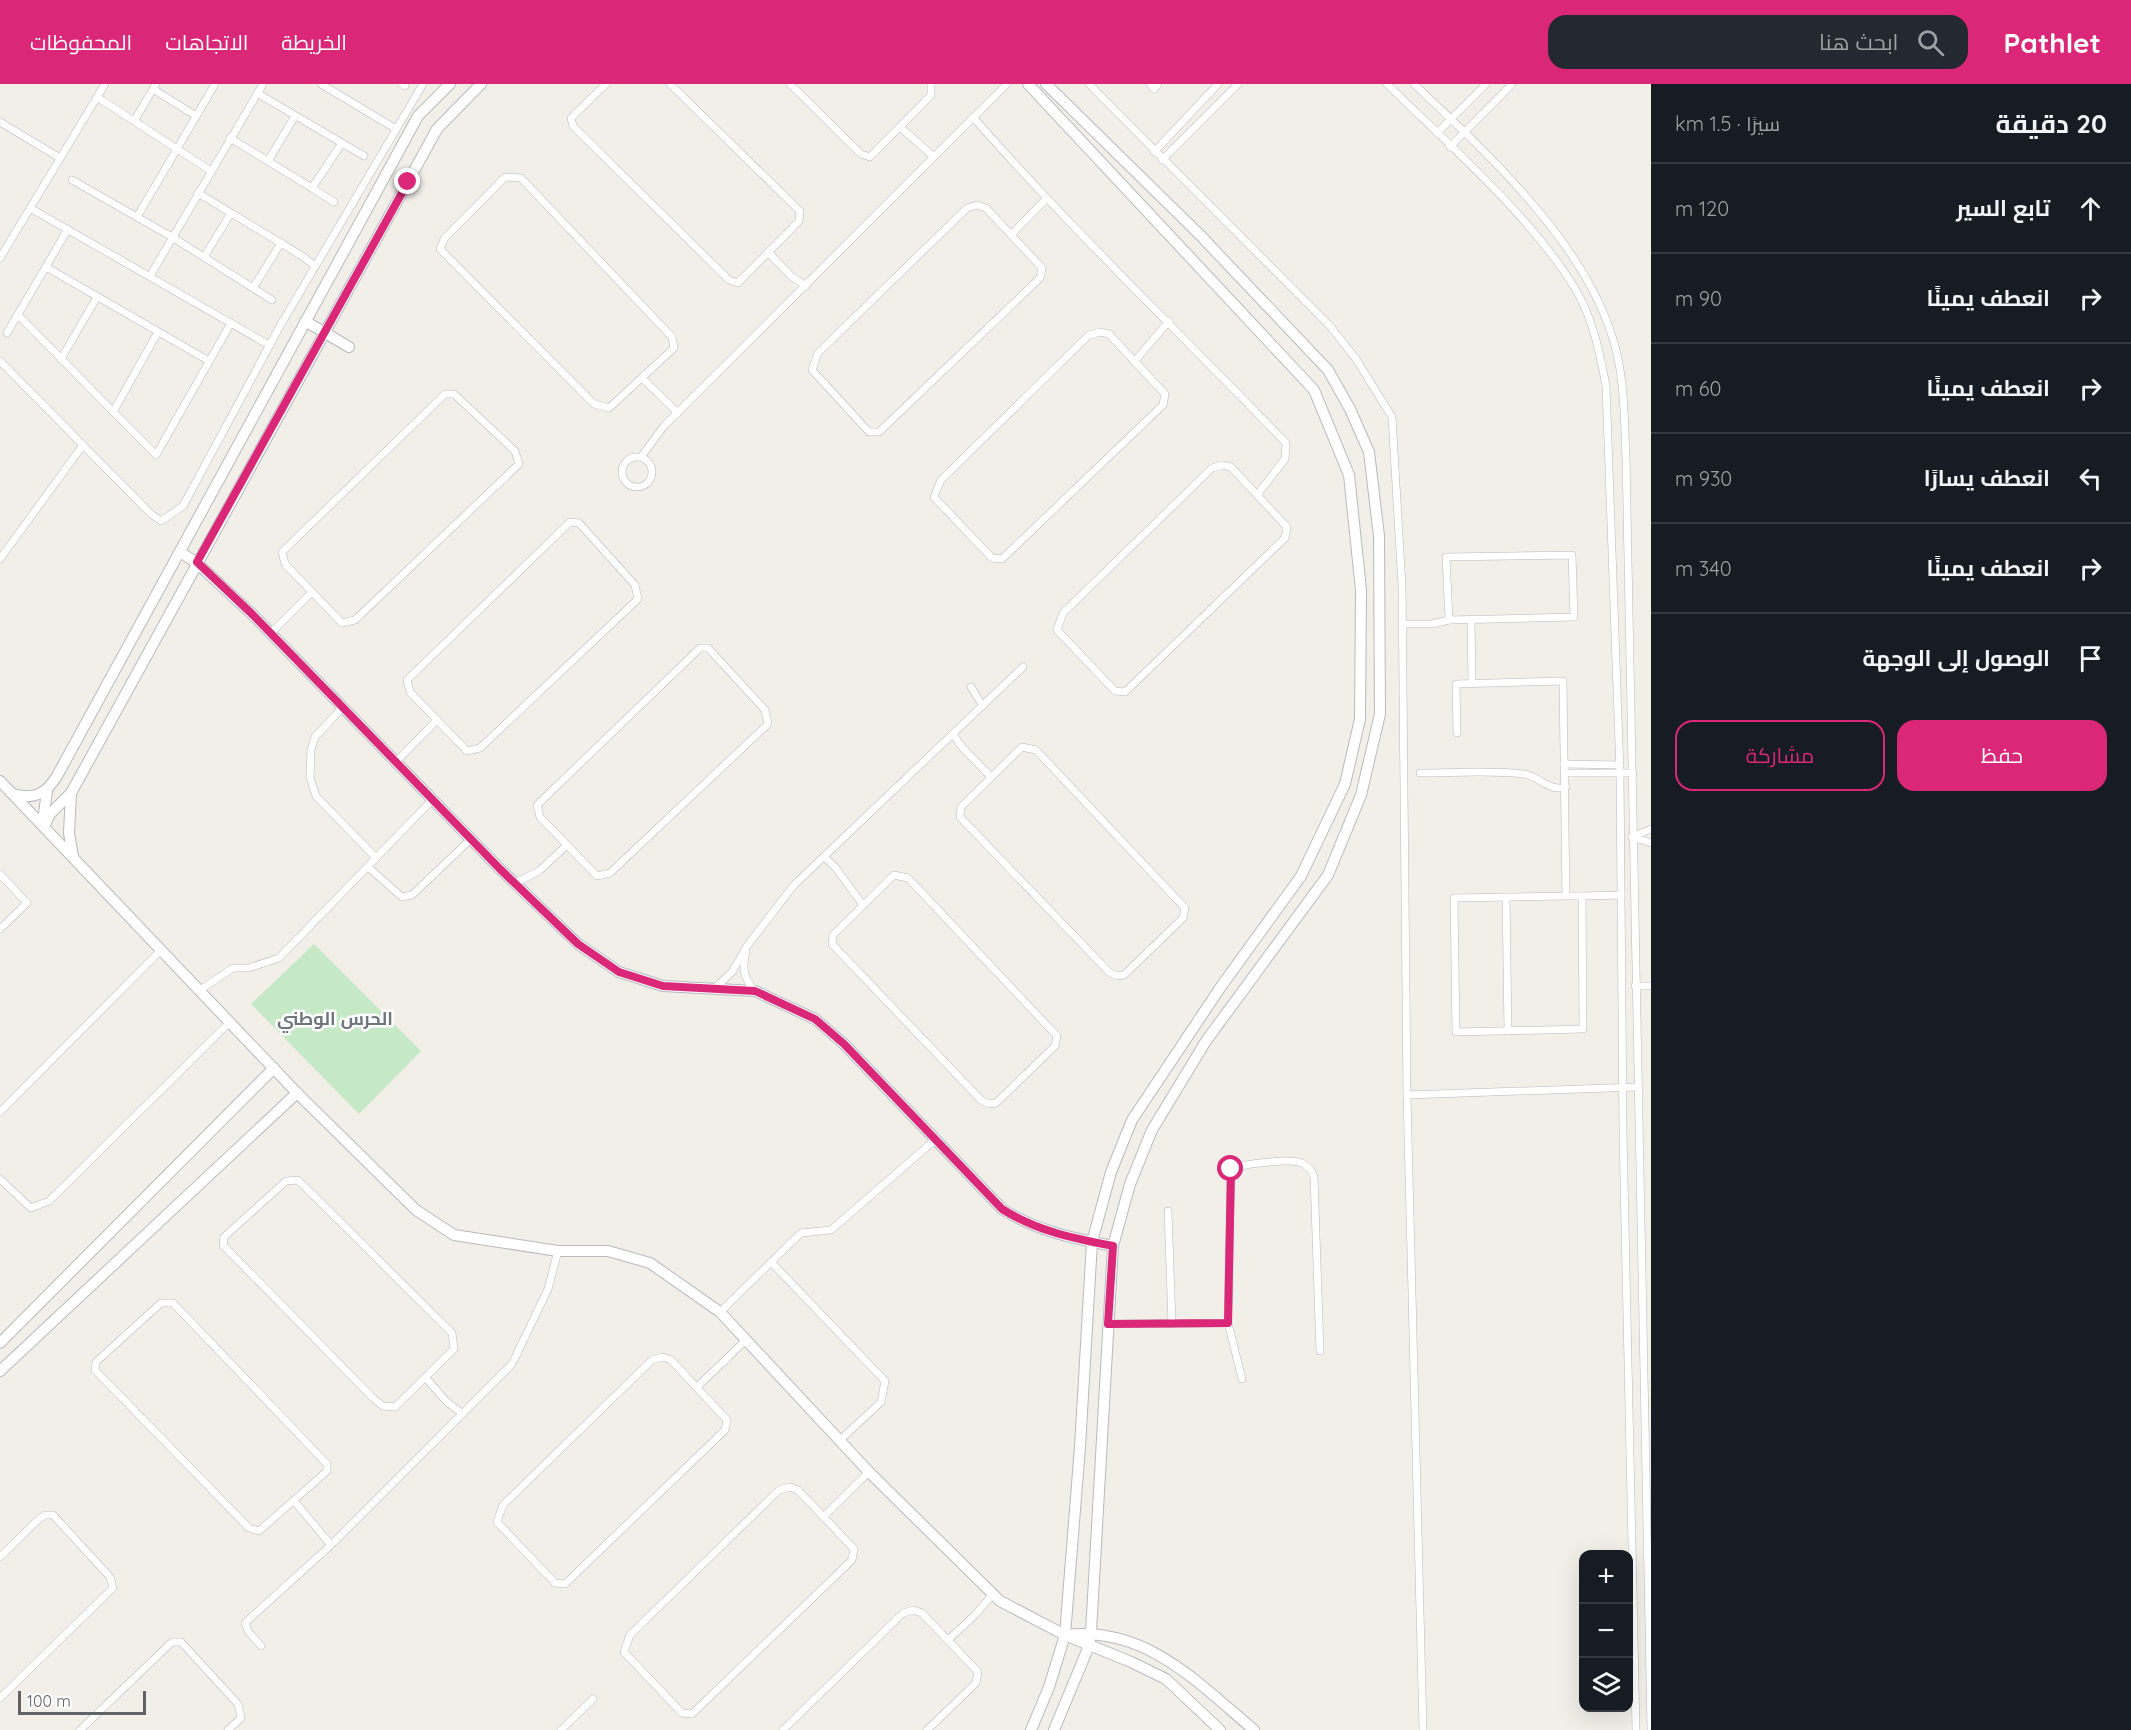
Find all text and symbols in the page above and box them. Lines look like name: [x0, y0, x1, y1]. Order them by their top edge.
search box: [1548, 15, 1968, 69]
text: Pathlet: [2004, 25, 2101, 60]
icon: search: [1914, 26, 1947, 59]
text: ابحث هنا: [1819, 28, 1899, 56]
text: المحفوظات: [30, 29, 132, 55]
text: الاتجاهات: [165, 29, 248, 55]
text: الخريطة: [281, 29, 347, 55]
text: 20 دقيقة: [1995, 107, 2107, 140]
text: سيرًا · 1.5 km: [1675, 111, 1780, 136]
route end: [394, 168, 420, 194]
icon: ahead: [2074, 192, 2107, 225]
text: تابع السير: [1956, 194, 2050, 222]
text: 120 m: [1675, 196, 1729, 221]
icon: right: [2074, 282, 2107, 315]
text: انعطف يمينًا: [1927, 284, 2050, 312]
text: 90 m: [1675, 286, 1722, 311]
icon: right: [2074, 372, 2107, 405]
text: انعطف يمينًا: [1927, 374, 2050, 402]
text: 60 m: [1675, 376, 1721, 401]
icon: left: [2074, 462, 2107, 495]
text: انعطف يسارًا: [1924, 464, 2050, 492]
text: 930 m: [1675, 466, 1732, 491]
icon: right: [2074, 552, 2107, 585]
text: انعطف يمينًا: [1927, 554, 2050, 582]
text: 340 m: [1675, 556, 1732, 581]
icon: arrive: [2074, 642, 2107, 675]
text: الوصول إلى الوجهة: [1862, 644, 2050, 672]
button: مشاركة: [1675, 720, 1885, 791]
button: حفظ: [1897, 720, 2107, 791]
district label: الحرس الوطني: [277, 1007, 393, 1034]
route start: [1217, 1155, 1243, 1181]
map controls: [1579, 1550, 1633, 1712]
button: +: [1579, 1550, 1633, 1604]
button: −: [1579, 1604, 1633, 1658]
button: layers: [1579, 1658, 1633, 1712]
scale bar: [18, 1688, 146, 1716]
text: 100 m: [27, 1691, 71, 1711]

